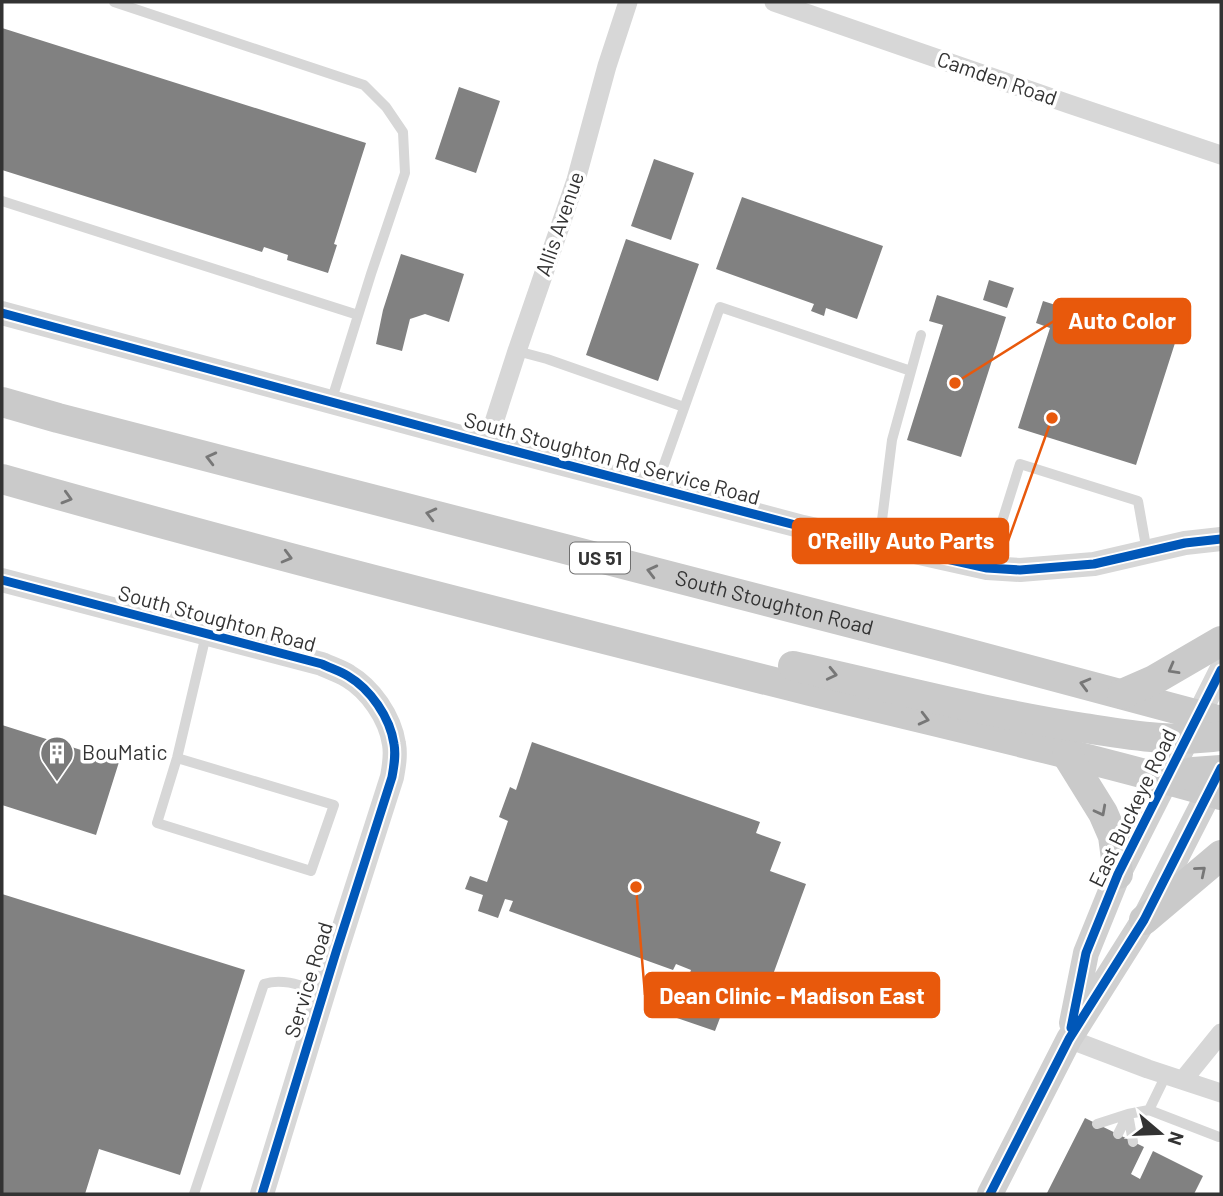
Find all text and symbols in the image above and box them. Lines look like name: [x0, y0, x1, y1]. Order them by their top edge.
street label: Camden Road: [934, 45, 1061, 110]
street label: Allis Avenue: [529, 168, 588, 279]
callout: Auto Color: [1054, 299, 1190, 343]
text: Auto Color: [1068, 306, 1176, 334]
street label: South Stoughton Rd Service Road: [462, 406, 763, 509]
one-way arrow: [205, 451, 217, 466]
one-way arrow: [61, 489, 73, 504]
one-way arrow: [426, 508, 438, 523]
callout: O'Reilly Auto Parts: [793, 519, 1008, 563]
text: O'Reilly Auto Parts: [808, 526, 994, 554]
road number: US 51: [570, 542, 630, 573]
one-way arrow: [281, 548, 293, 563]
street label: South Stoughton Road: [673, 564, 876, 639]
one-way arrow: [646, 565, 658, 579]
street label: South Stoughton Road: [116, 579, 319, 656]
one-way arrow: [1167, 661, 1180, 674]
one-way arrow: [826, 666, 838, 681]
one-way arrow: [1079, 678, 1091, 692]
one-way arrow: [918, 711, 930, 725]
street label: East Buckeye Road: [1083, 724, 1181, 890]
building icon: BouMatic: [38, 734, 76, 783]
place label: BouMatic: [82, 739, 167, 764]
one-way arrow: [1093, 804, 1106, 817]
one-way arrow: [1193, 867, 1205, 880]
street label: Service Road: [278, 919, 337, 1040]
callout: Dean Clinic - Madison East: [645, 973, 939, 1017]
text: Dean Clinic - Madison East: [659, 981, 925, 1009]
north arrow: [1125, 1098, 1195, 1168]
text: N: [1164, 1129, 1189, 1148]

